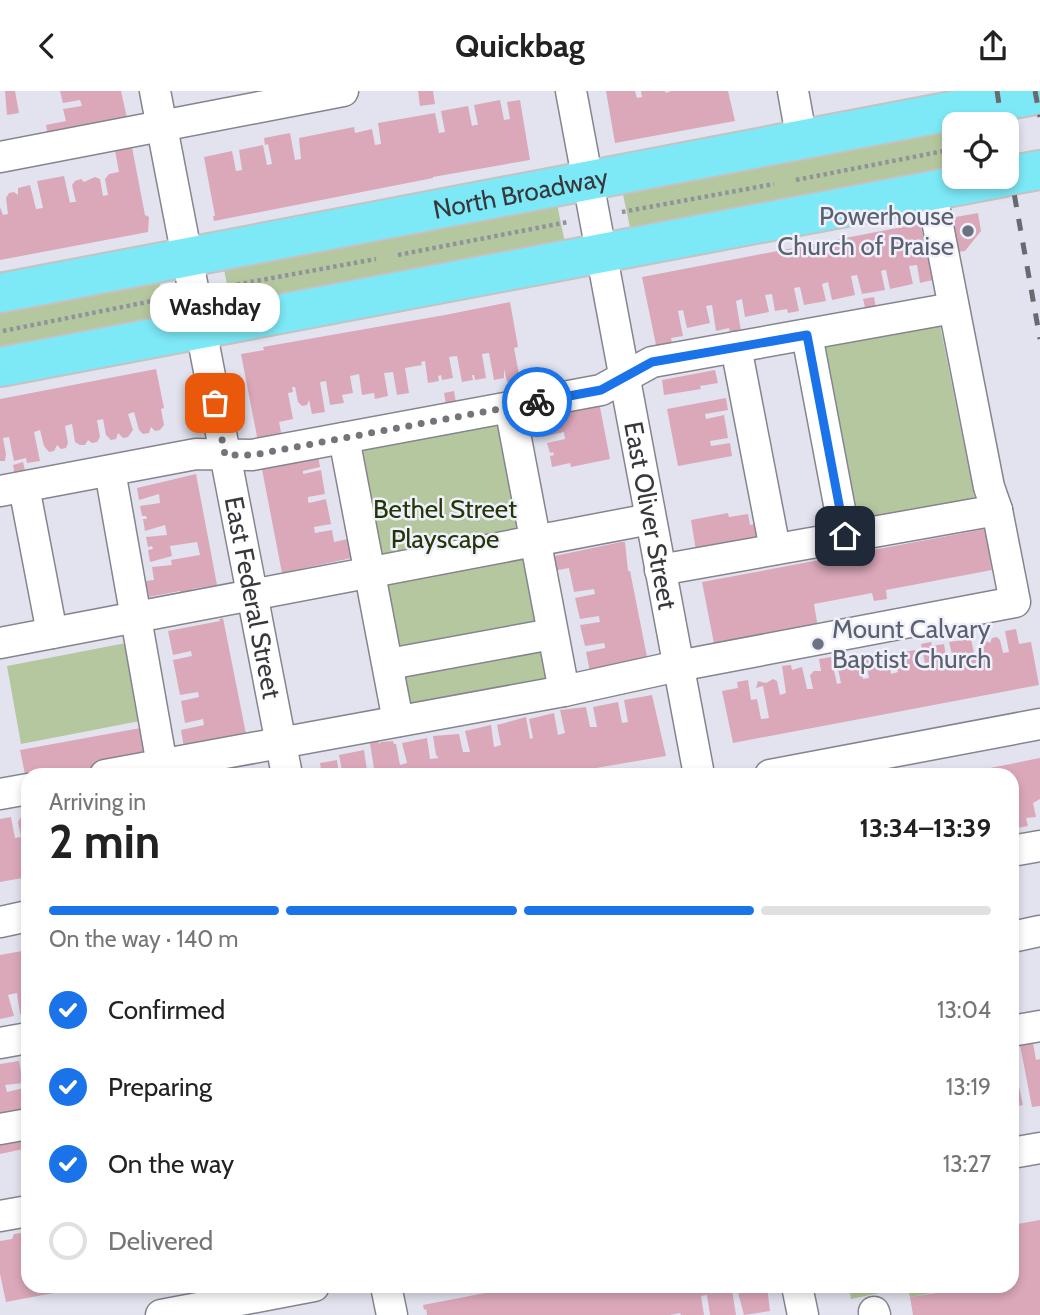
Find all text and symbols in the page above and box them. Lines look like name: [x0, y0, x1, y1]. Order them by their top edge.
text: Quickbag: [455, 26, 585, 65]
icon: back: [28, 27, 66, 65]
icon: share: [974, 27, 1012, 65]
map controls: [942, 112, 1019, 189]
button: locate: [942, 112, 1019, 189]
street label: North Broadway: [430, 161, 611, 226]
place label: Powerhouse Church of Praise: [777, 200, 954, 262]
marker: Powerhouse Church of Praise: [960, 223, 976, 239]
callout: Washday: [150, 284, 280, 333]
text: Washday: [169, 293, 261, 321]
courier: [502, 367, 572, 437]
pin: [185, 373, 245, 433]
icon: bike: [518, 383, 556, 421]
icon: bag: [196, 384, 234, 422]
street label: East Oliver Street: [617, 419, 684, 612]
park label: Bethel Street Playscape: [373, 493, 517, 555]
street label: East Federal Street: [218, 494, 288, 702]
pin: [815, 506, 875, 566]
icon: home: [826, 517, 864, 555]
place label: Mount Calvary Baptist Church: [832, 613, 991, 675]
marker: Mount Calvary Baptist Church: [810, 636, 826, 652]
text: Arriving in: [49, 788, 146, 816]
text: 13:34–13:39: [859, 812, 991, 844]
text: 2 min: [49, 814, 160, 870]
text: On the way · 140 m: [49, 925, 239, 953]
icon: check: [49, 991, 87, 1029]
text: Confirmed: [108, 994, 225, 1026]
text: 13:04: [937, 996, 991, 1024]
icon: check: [49, 1068, 87, 1106]
text: Preparing: [108, 1071, 212, 1103]
text: 13:19: [946, 1073, 991, 1101]
icon: check: [49, 1145, 87, 1183]
text: On the way: [108, 1148, 234, 1180]
text: 13:27: [943, 1150, 991, 1178]
text: Delivered: [108, 1225, 213, 1257]

